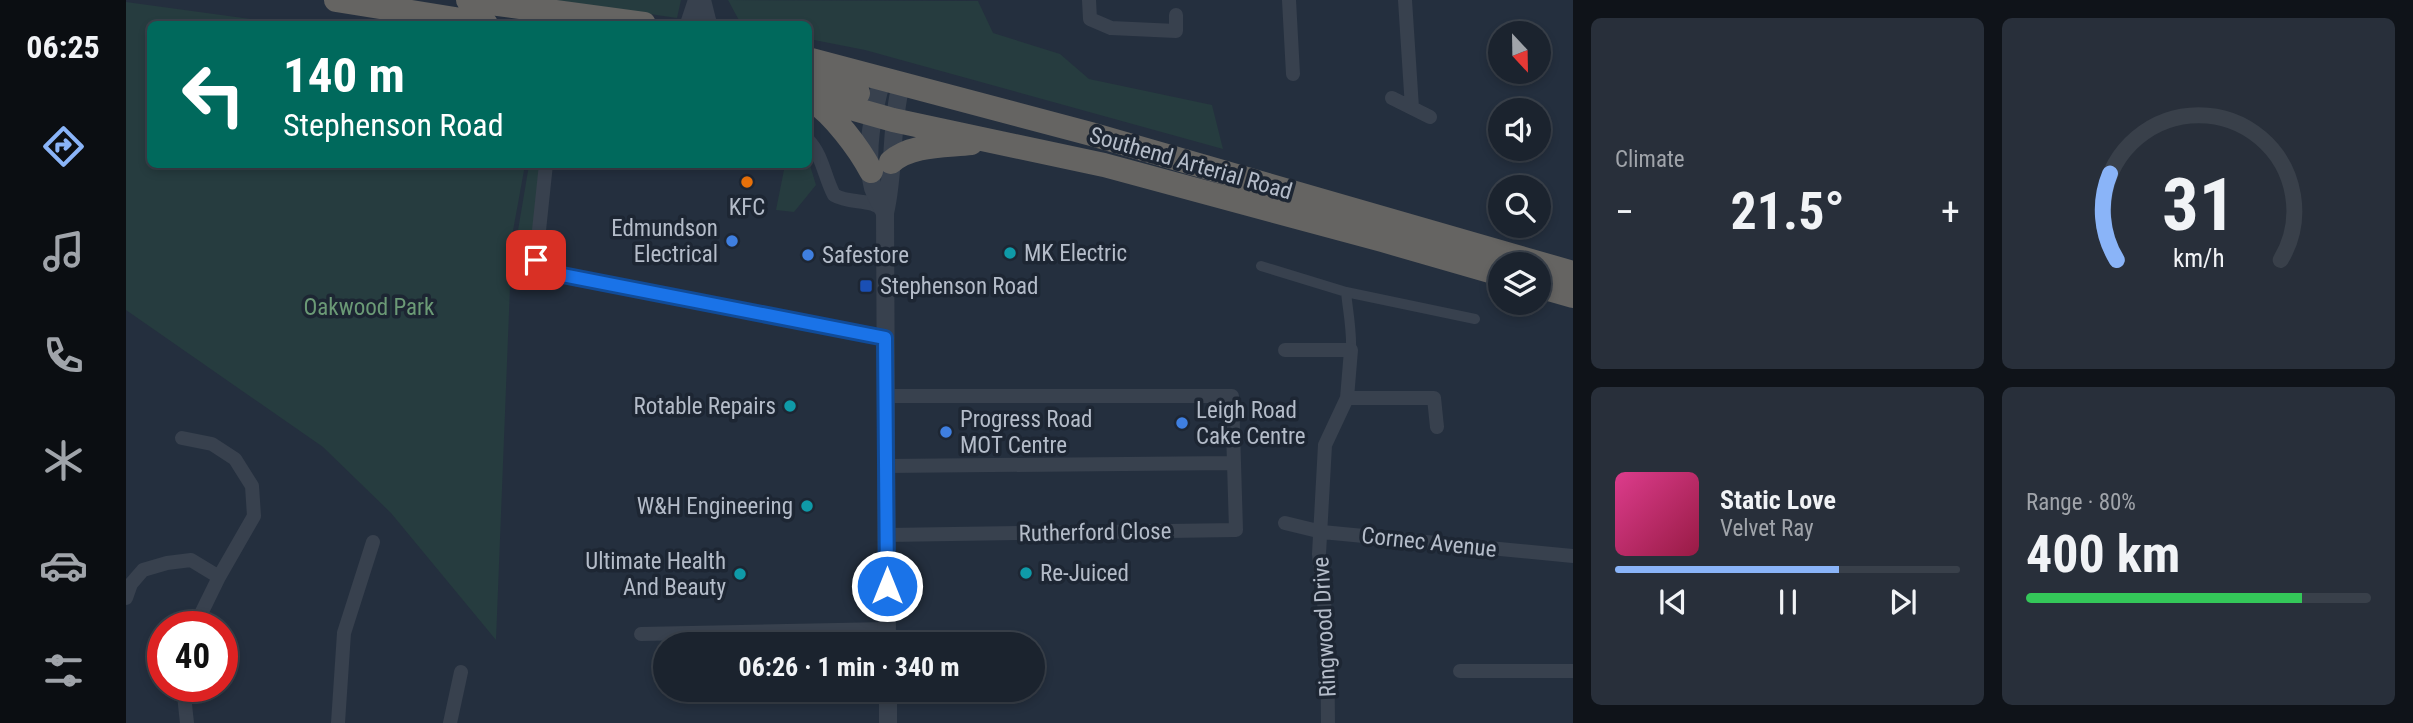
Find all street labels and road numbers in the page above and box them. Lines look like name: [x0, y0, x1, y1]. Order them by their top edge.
street label: Southend Arterial Road: [1086, 122, 1295, 205]
street label: Rutherford Close: [1018, 518, 1172, 547]
street label: Cornec Avenue: [1360, 522, 1498, 563]
street label: Ringwood Drive: [1307, 556, 1342, 698]

